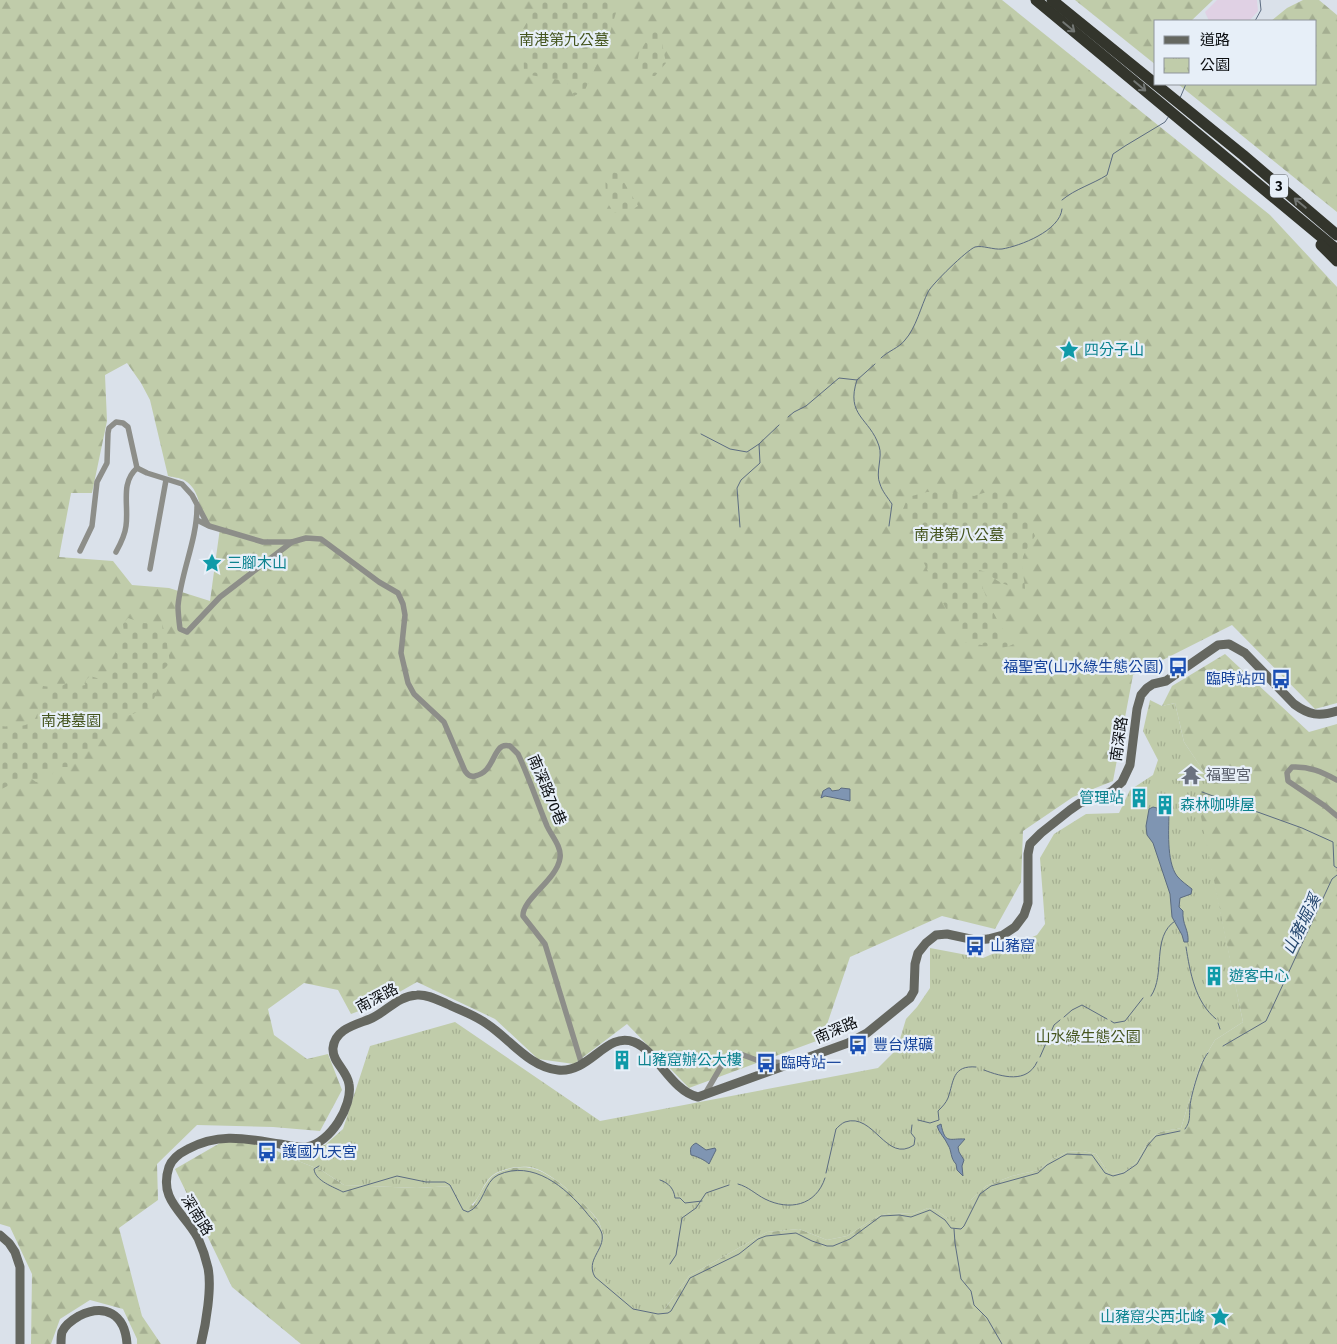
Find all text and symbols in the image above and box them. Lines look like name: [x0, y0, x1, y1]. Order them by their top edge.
legend: [1154, 20, 1317, 85]
one-way arrow: [1062, 22, 1075, 33]
park label: 南港第九公墓: [519, 31, 609, 49]
text: 道路: [1200, 31, 1230, 49]
text: 公園: [1200, 56, 1230, 74]
one-way arrow: [1133, 80, 1146, 91]
road number: 3: [1270, 175, 1288, 198]
one-way arrow: [1293, 198, 1306, 209]
place icon: 四分子山: [1058, 339, 1080, 361]
place label: 四分子山: [1084, 341, 1144, 359]
park label: 南港第八公墓: [914, 526, 1004, 544]
place icon: 三腳木山: [201, 552, 223, 574]
place label: 三腳木山: [227, 554, 287, 572]
bus stop icon: 福聖宮(山水綠生態公園): [1167, 656, 1189, 678]
place label: 福聖宮(山水綠生態公園): [1003, 658, 1163, 676]
bus stop icon: 臨時站四: [1270, 668, 1292, 690]
place label: 臨時站四: [1206, 670, 1266, 688]
park label: 南港墓園: [41, 712, 101, 730]
street label: 南深路: [1107, 715, 1131, 763]
street label: 南深路70巷: [524, 752, 570, 828]
temple icon: 福聖宮: [1180, 764, 1202, 786]
place label: 福聖宮: [1206, 766, 1251, 784]
building icon: 管理站: [1128, 787, 1150, 809]
place label: 管理站: [1079, 789, 1124, 807]
building icon: 森林咖啡屋: [1154, 794, 1176, 816]
place label: 森林咖啡屋: [1180, 796, 1255, 814]
water label: 山豬堀溪: [1279, 890, 1325, 957]
bus stop icon: 山豬窟: [964, 935, 986, 957]
place label: 山豬窟: [990, 937, 1035, 955]
building icon: 遊客中心: [1203, 965, 1225, 987]
place label: 遊客中心: [1229, 967, 1289, 985]
street label: 南深路: [353, 979, 401, 1017]
street label: 南深路: [812, 1013, 860, 1047]
park label: 山水綠生態公園: [1035, 1028, 1141, 1046]
bus stop icon: 豐台煤礦: [847, 1034, 869, 1056]
place label: 豐台煤礦: [873, 1036, 933, 1054]
building icon: 山豬窟辦公大樓: [611, 1049, 633, 1071]
place label: 山豬窟辦公大樓: [637, 1051, 742, 1069]
bus stop icon: 臨時站一: [755, 1052, 777, 1074]
place label: 臨時站一: [781, 1054, 841, 1072]
bus stop icon: 護國九天宮: [256, 1141, 278, 1163]
place label: 護國九天宮: [282, 1143, 357, 1161]
street label: 深南路: [177, 1191, 217, 1239]
place icon: 山豬窟尖西北峰: [1209, 1306, 1231, 1328]
place label: 山豬窟尖西北峰: [1100, 1308, 1205, 1326]

